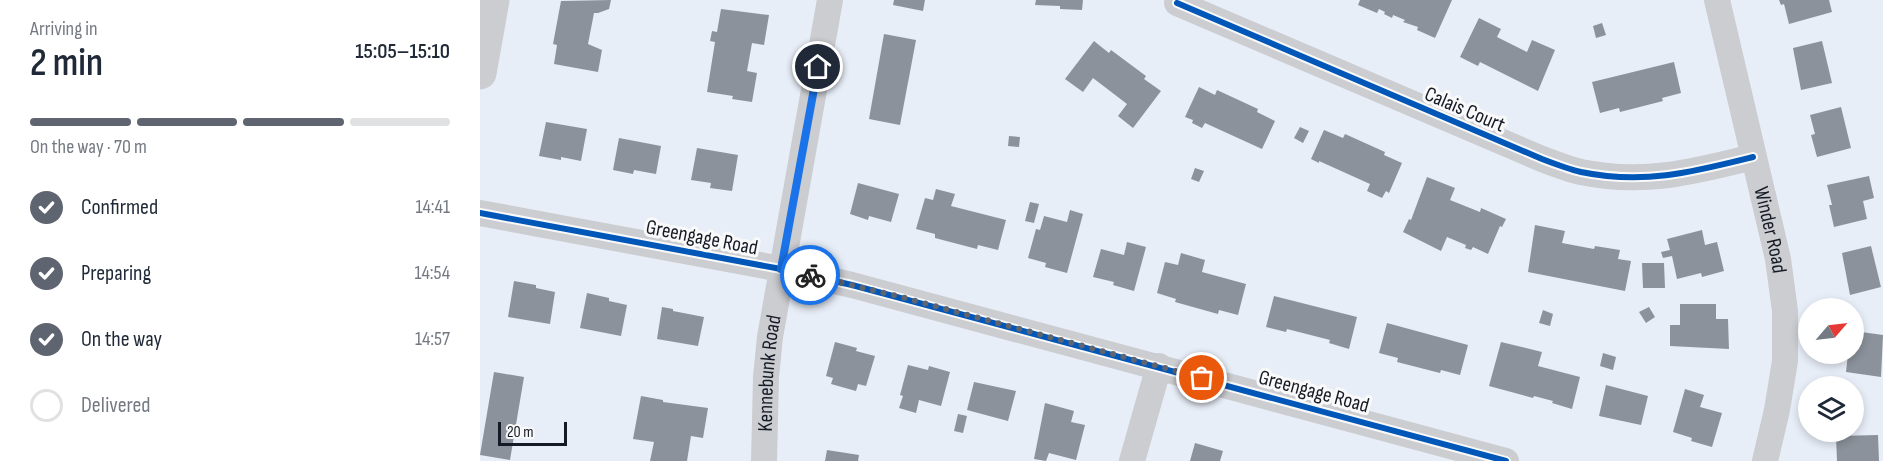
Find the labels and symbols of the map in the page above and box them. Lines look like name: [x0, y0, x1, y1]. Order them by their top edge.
pin: [792, 41, 843, 92]
street label: Calais Court: [1421, 81, 1509, 138]
street label: Winder Road: [1748, 184, 1792, 275]
street label: Greengage Road: [644, 214, 760, 261]
courier: [780, 245, 840, 305]
north arrow: [1798, 298, 1864, 364]
street label: Kennebunk Road: [753, 313, 787, 432]
pin: [1176, 352, 1227, 403]
street label: Greengage Road: [1256, 365, 1372, 418]
scale bar: [498, 419, 567, 446]

